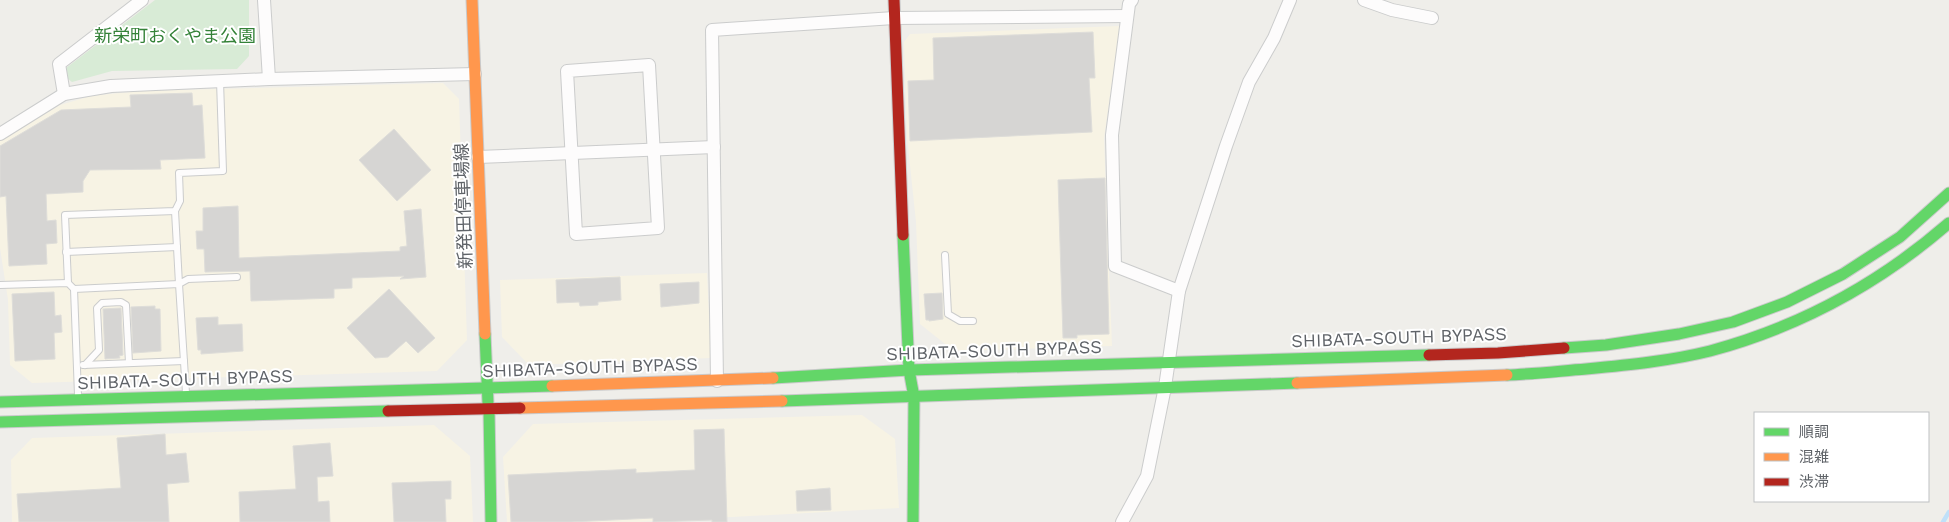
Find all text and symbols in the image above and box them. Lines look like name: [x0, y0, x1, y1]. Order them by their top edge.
park label: 新栄町おくやま公園: [94, 25, 256, 46]
street label: 新発田停車場線: [450, 143, 476, 269]
street label: SHIBATA-SOUTH BYPASS: [1291, 323, 1507, 351]
street label: SHIBATA-SOUTH BYPASS: [886, 336, 1102, 364]
street label: SHIBATA-SOUTH BYPASS: [482, 353, 698, 381]
street label: SHIBATA-SOUTH BYPASS: [77, 365, 293, 393]
legend: [1754, 412, 1929, 502]
text: 順調: [1799, 423, 1829, 441]
text: 混雑: [1799, 448, 1829, 466]
text: 渋滞: [1799, 473, 1829, 491]

